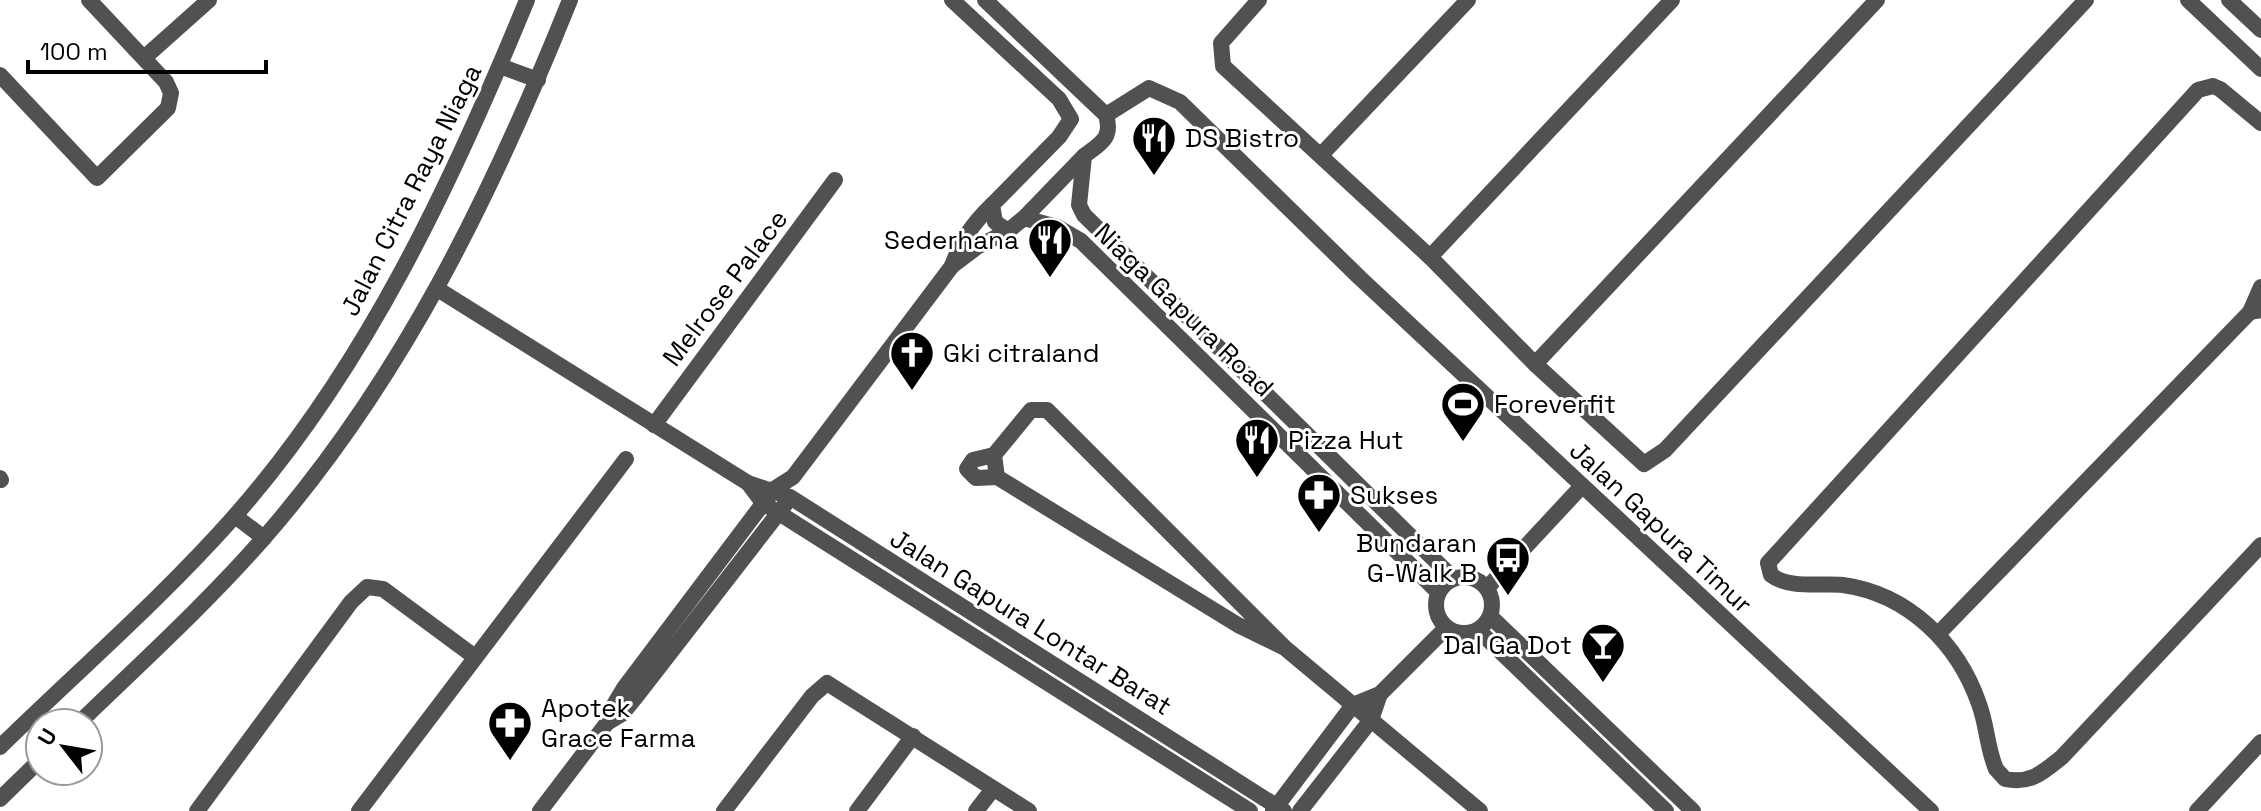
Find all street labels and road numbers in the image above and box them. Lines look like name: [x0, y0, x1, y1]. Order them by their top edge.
street label: Jalan Citra Raya Niaga: [333, 58, 489, 322]
street label: Melrose Palace: [655, 203, 795, 373]
street label: Niaga Gapura Road: [1087, 216, 1281, 404]
street label: Jalan Gapura Timur: [1562, 433, 1760, 621]
street label: Jalan Gapura Lontar Barat: [884, 521, 1178, 723]

